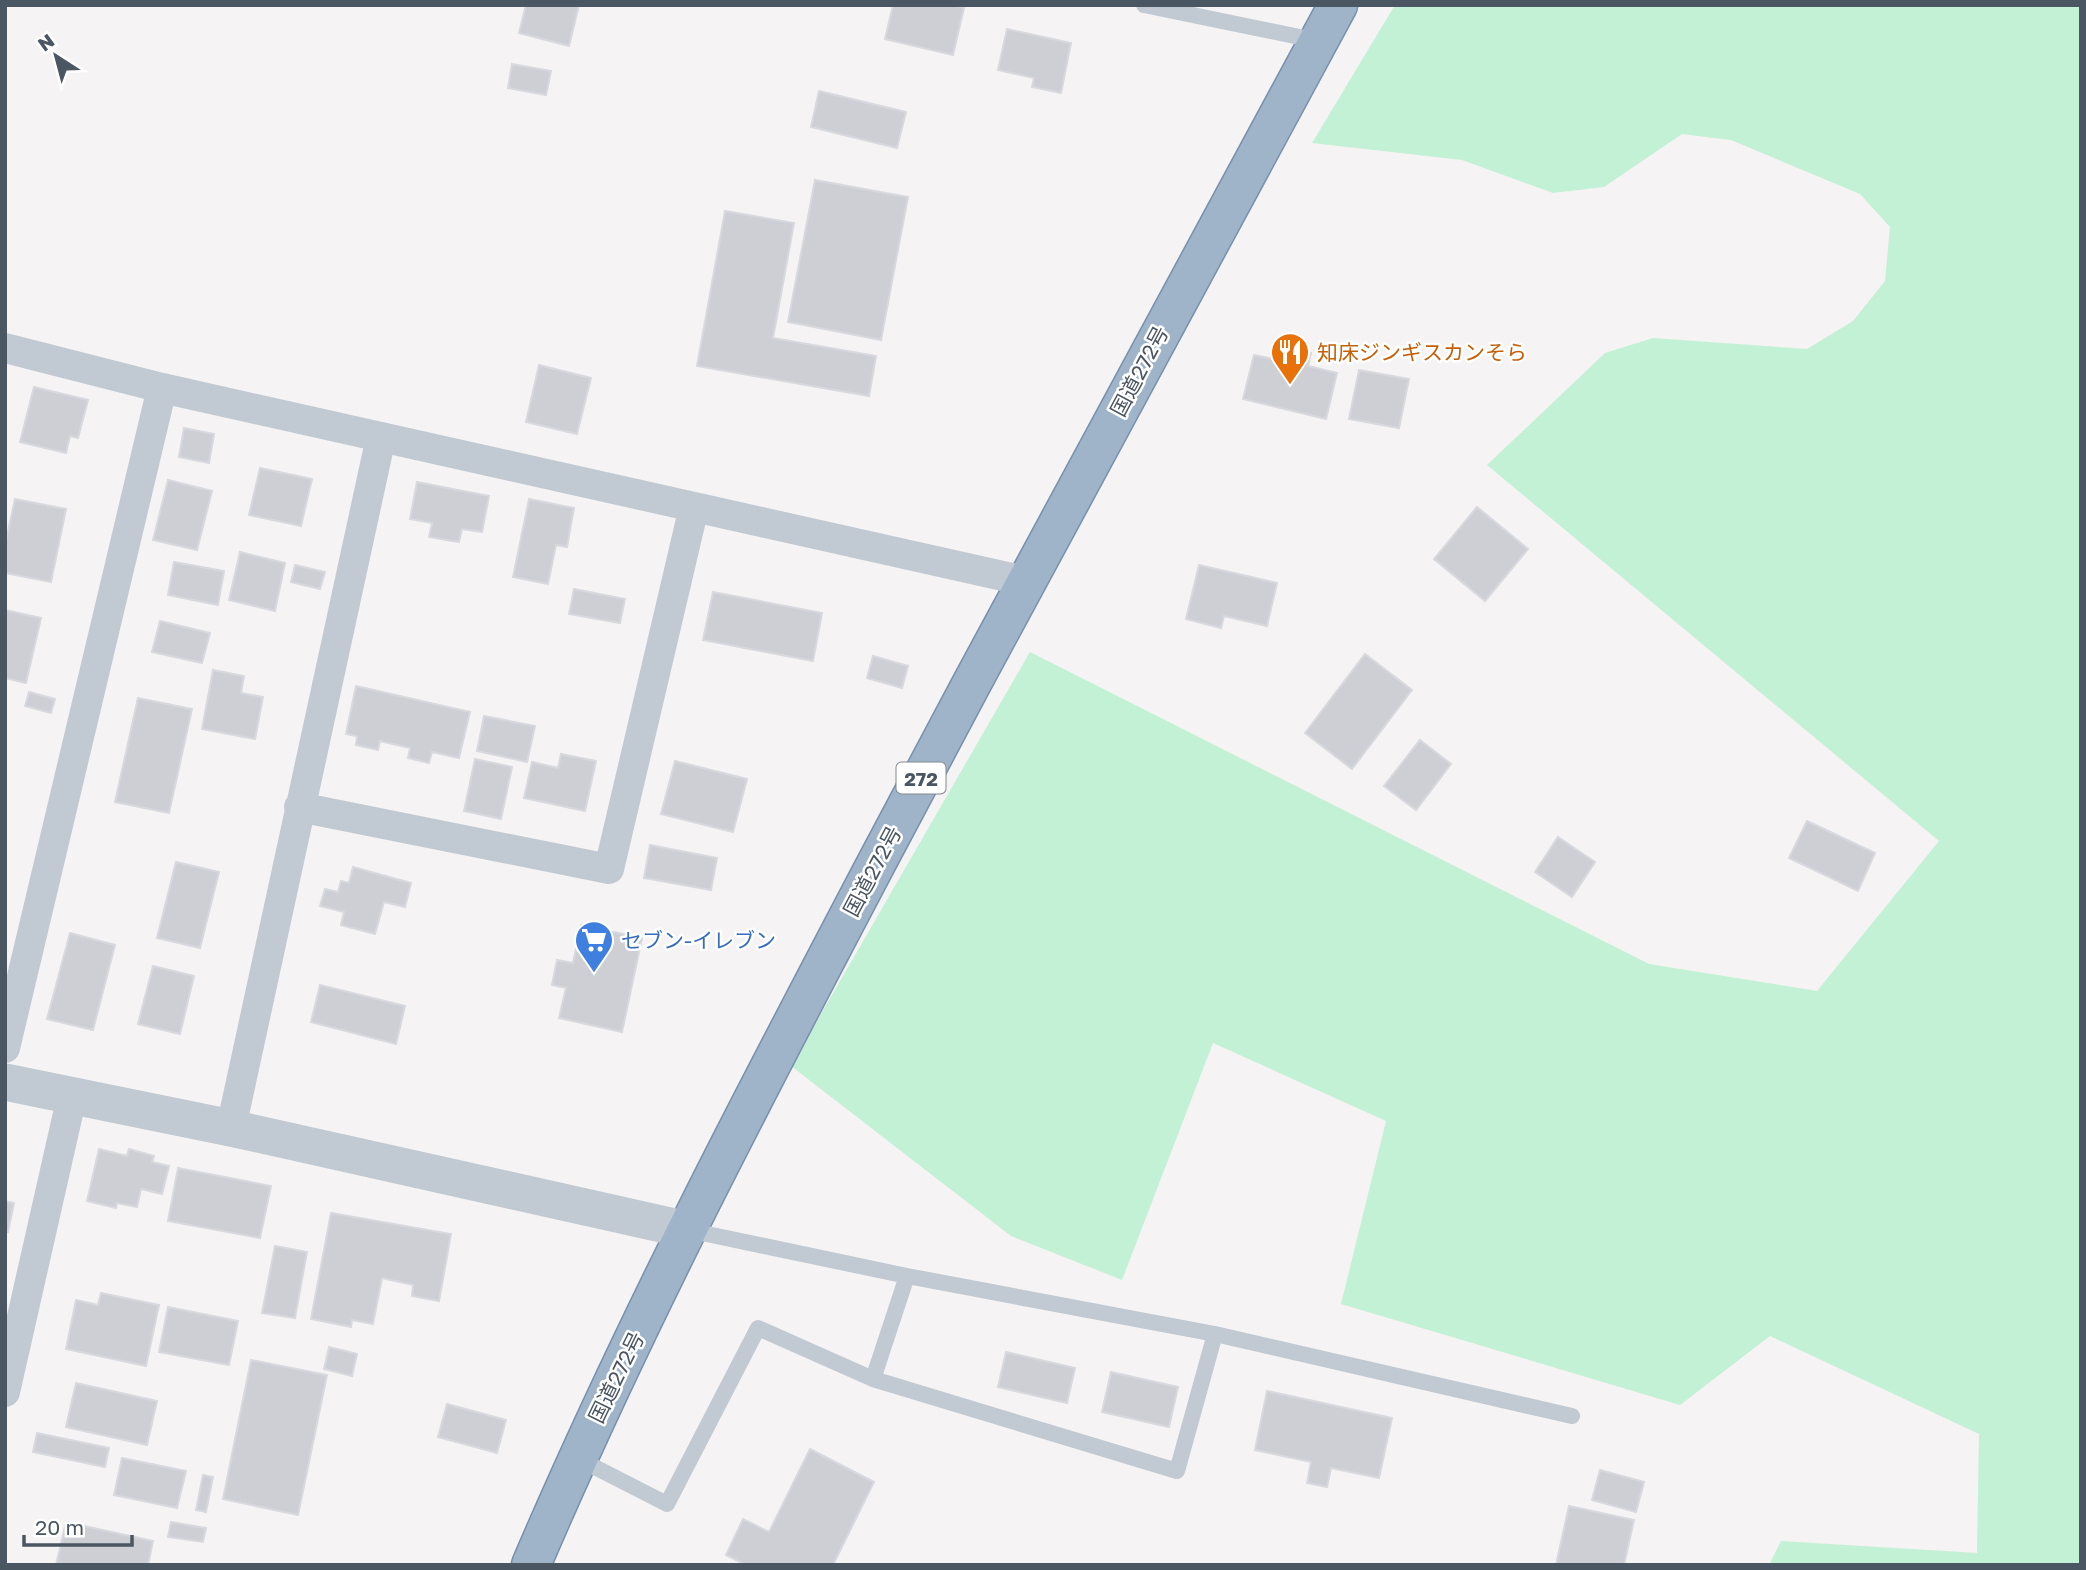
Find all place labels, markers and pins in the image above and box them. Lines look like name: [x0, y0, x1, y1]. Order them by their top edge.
restaurant icon: 知床ジンギスカンそら: [1269, 331, 1311, 386]
place label: 知床ジンギスカンそら: [1317, 339, 1527, 365]
supermarket icon: セブン-イレブン: [573, 919, 615, 974]
place label: セブン-イレブン: [621, 927, 776, 953]

